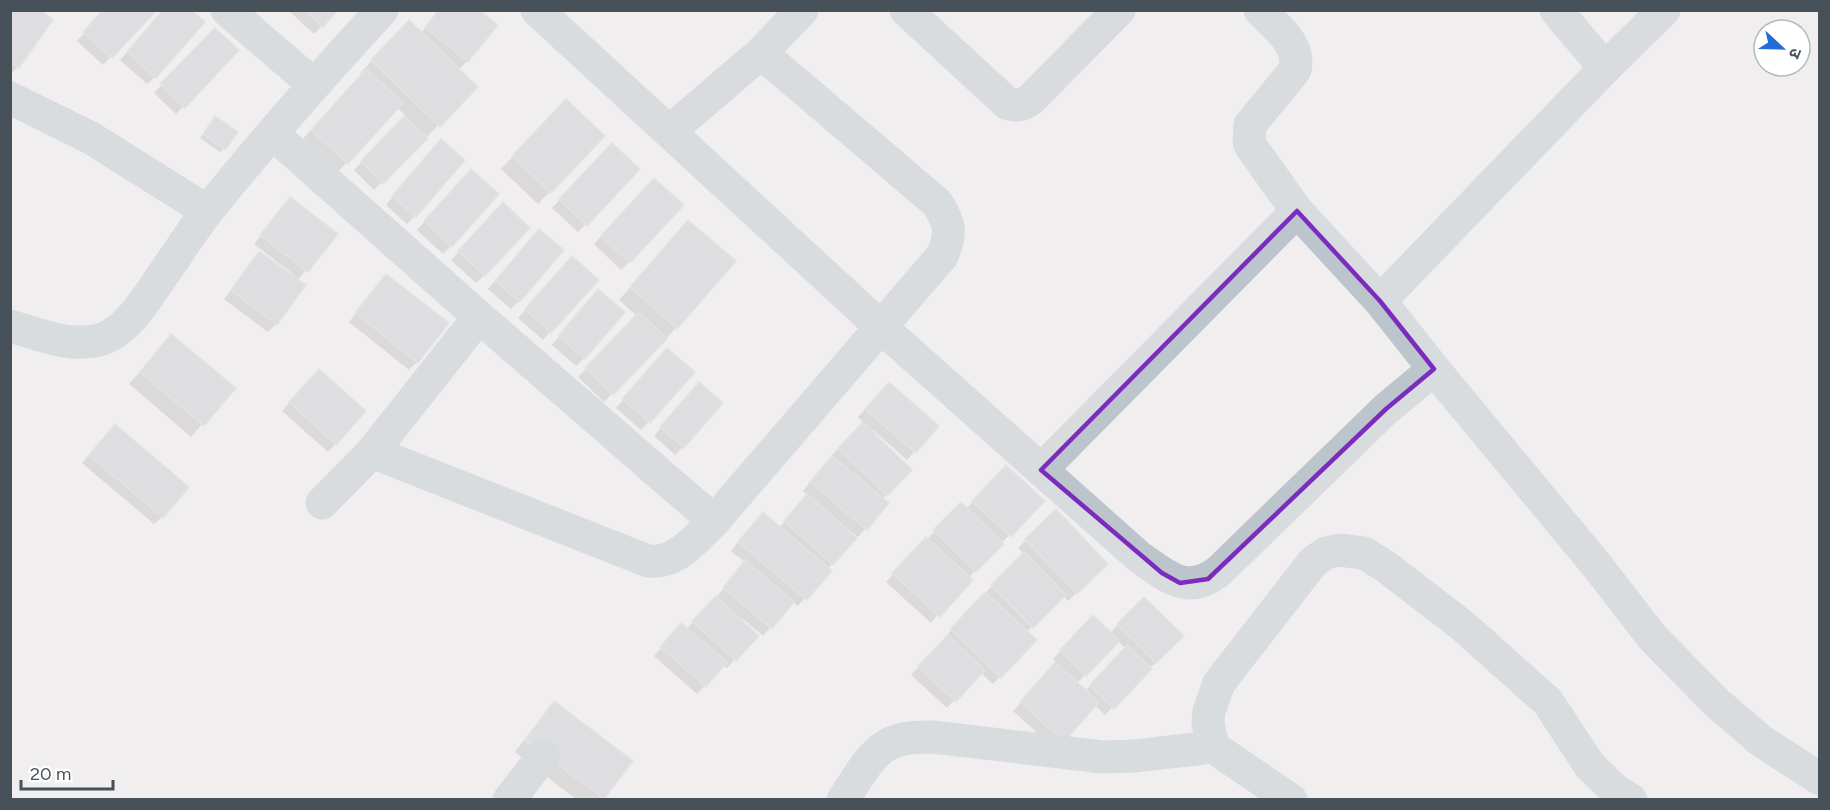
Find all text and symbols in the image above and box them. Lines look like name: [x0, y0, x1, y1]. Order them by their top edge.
north arrow: [1752, 18, 1812, 78]
text: उ: [1785, 46, 1806, 62]
scale bar: [21, 753, 112, 791]
text: 20 m: [30, 763, 71, 785]

